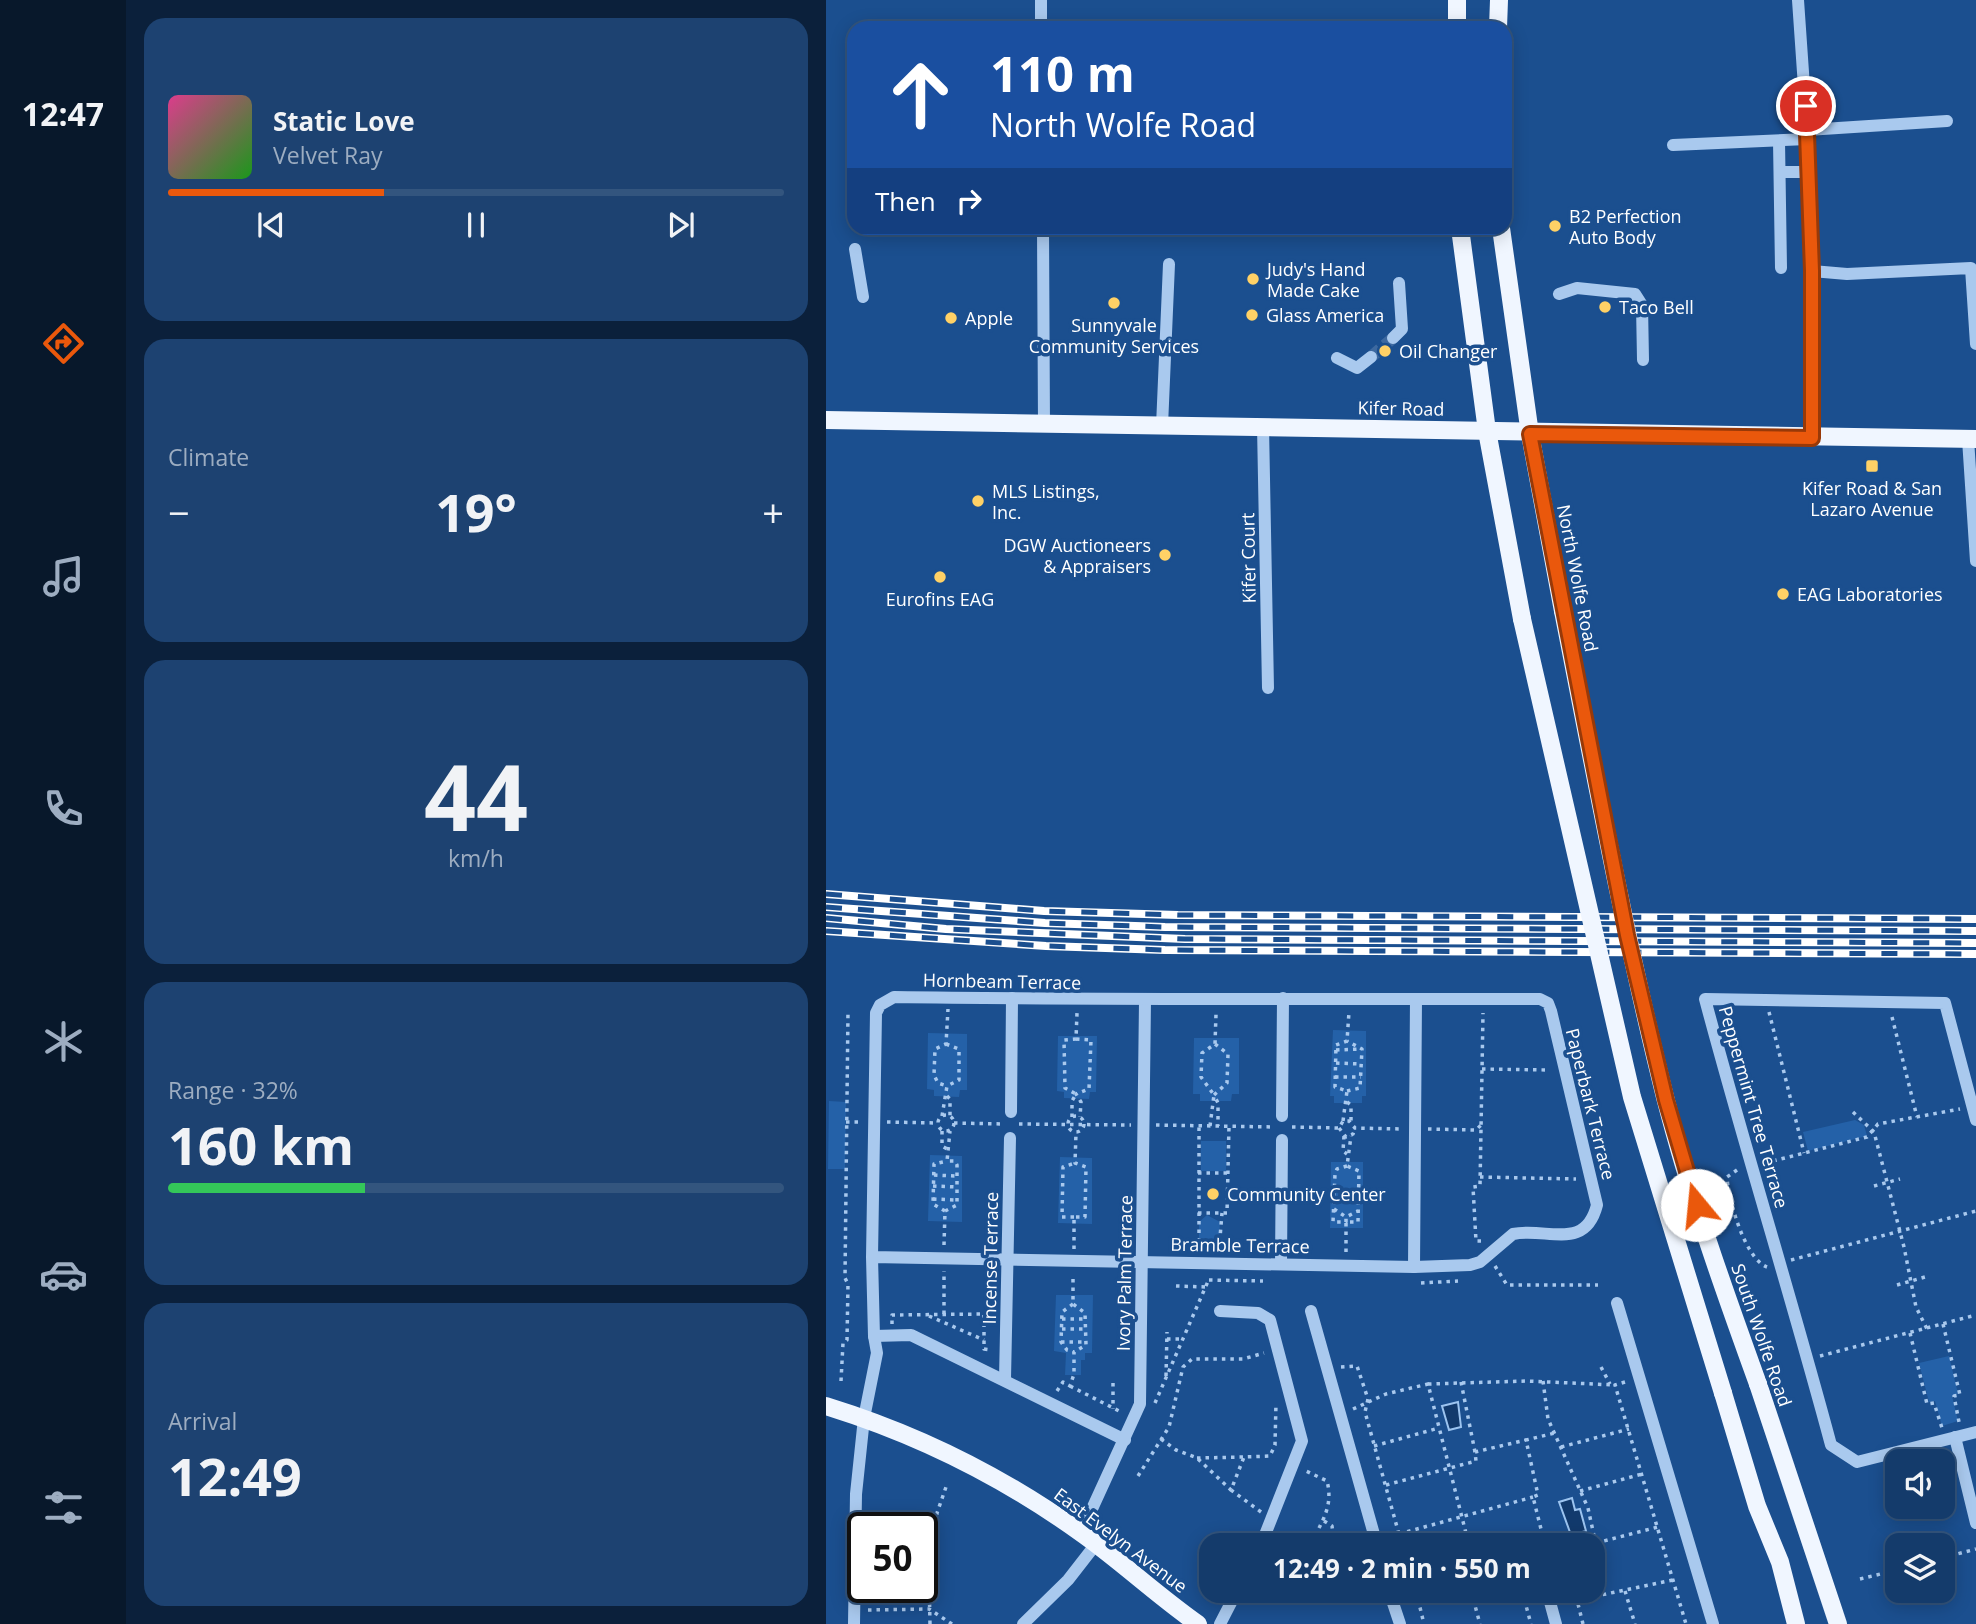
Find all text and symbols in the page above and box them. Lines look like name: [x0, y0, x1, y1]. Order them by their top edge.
text: 110 m: [990, 40, 1135, 106]
icon: ahead: [875, 49, 966, 140]
pin: [1776, 76, 1836, 136]
icon: arrive: [1787, 87, 1825, 125]
text: 12:47: [22, 92, 104, 135]
text: Static Love: [273, 103, 415, 139]
text: North Wolfe Road: [990, 103, 1256, 146]
text: Velvet Ray: [273, 139, 383, 171]
icon: right: [950, 182, 988, 220]
text: Then: [875, 183, 936, 219]
place label: B2 Perfection Auto Body: [1569, 204, 1682, 249]
icon: previous: [252, 206, 290, 244]
icon: pause: [457, 206, 495, 244]
icon: next: [662, 206, 700, 244]
marker: B2 Perfection Auto Body: [1547, 218, 1563, 234]
place label: Judy's Hand Made Cake: [1265, 257, 1365, 302]
marker: Judy's Hand Made Cake: [1245, 271, 1261, 287]
marker: Sunnyvale Community Services: [1106, 295, 1122, 311]
place label: Taco Bell: [1619, 295, 1694, 319]
marker: Taco Bell: [1597, 299, 1613, 315]
place label: Glass America: [1266, 303, 1384, 327]
place label: Apple: [965, 306, 1013, 330]
marker: Glass America: [1244, 307, 1260, 323]
marker: Apple: [943, 310, 959, 326]
place label: Sunnyvale Community Services: [1029, 313, 1199, 358]
icon: directions: [39, 319, 88, 368]
place label: Oil Changer: [1399, 339, 1498, 363]
marker: Oil Changer: [1377, 343, 1393, 359]
street label: Kifer Road: [1357, 395, 1445, 421]
text: Climate: [168, 441, 249, 473]
marker: Kifer Road & San Lazaro Avenue: [1864, 458, 1880, 474]
text: 19°: [435, 476, 517, 547]
place label: Kifer Road & San Lazaro Avenue: [1802, 476, 1942, 521]
place label: MLS Listings, Inc.: [992, 479, 1100, 524]
text: −: [168, 486, 190, 538]
text: +: [762, 486, 784, 538]
marker: MLS Listings, Inc.: [970, 493, 986, 509]
street label: North Wolfe Road: [1552, 502, 1604, 654]
street label: Kifer Court: [1235, 512, 1261, 604]
place label: DGW Auctioneers & Appraisers: [1004, 533, 1151, 578]
marker: DGW Auctioneers & Appraisers: [1157, 547, 1173, 563]
icon: music: [39, 552, 88, 601]
marker: Eurofins EAG: [932, 569, 948, 585]
place label: EAG Laboratories: [1797, 582, 1943, 606]
marker: EAG Laboratories: [1775, 586, 1791, 602]
place label: Eurofins EAG: [886, 587, 994, 611]
text: 44: [424, 734, 528, 858]
icon: phone: [39, 784, 88, 833]
text: km/h: [448, 842, 504, 874]
street label: Hornbeam Terrace: [923, 968, 1081, 994]
street label: Peppermint Tree Terrace: [1714, 1003, 1794, 1211]
icon: climate: [39, 1017, 88, 1066]
street label: Paperbark Terrace: [1561, 1026, 1621, 1182]
text: Range · 32%: [168, 1074, 298, 1106]
text: 160 km: [168, 1109, 354, 1180]
position arrow: [1660, 1168, 1734, 1242]
place label: Community Center: [1227, 1182, 1386, 1206]
marker: Community Center: [1205, 1186, 1221, 1202]
street label: Incense Terrace: [977, 1191, 1003, 1325]
street label: Ivory Palm Terrace: [1111, 1195, 1137, 1351]
street label: Bramble Terrace: [1170, 1232, 1310, 1258]
icon: car: [39, 1250, 88, 1299]
street label: South Wolfe Road: [1726, 1260, 1798, 1410]
text: Arrival: [168, 1405, 237, 1437]
text: 12:49: [168, 1440, 302, 1511]
map controls: [1885, 1449, 1955, 1603]
button: sound: [1885, 1449, 1955, 1519]
street label: East Evelyn Avenue: [1050, 1482, 1192, 1598]
icon: filters: [39, 1483, 88, 1532]
speed limit sign: 50: [847, 1512, 938, 1603]
button: layers: [1885, 1533, 1955, 1603]
text: 12:49 · 2 min · 550 m: [1273, 1550, 1531, 1586]

